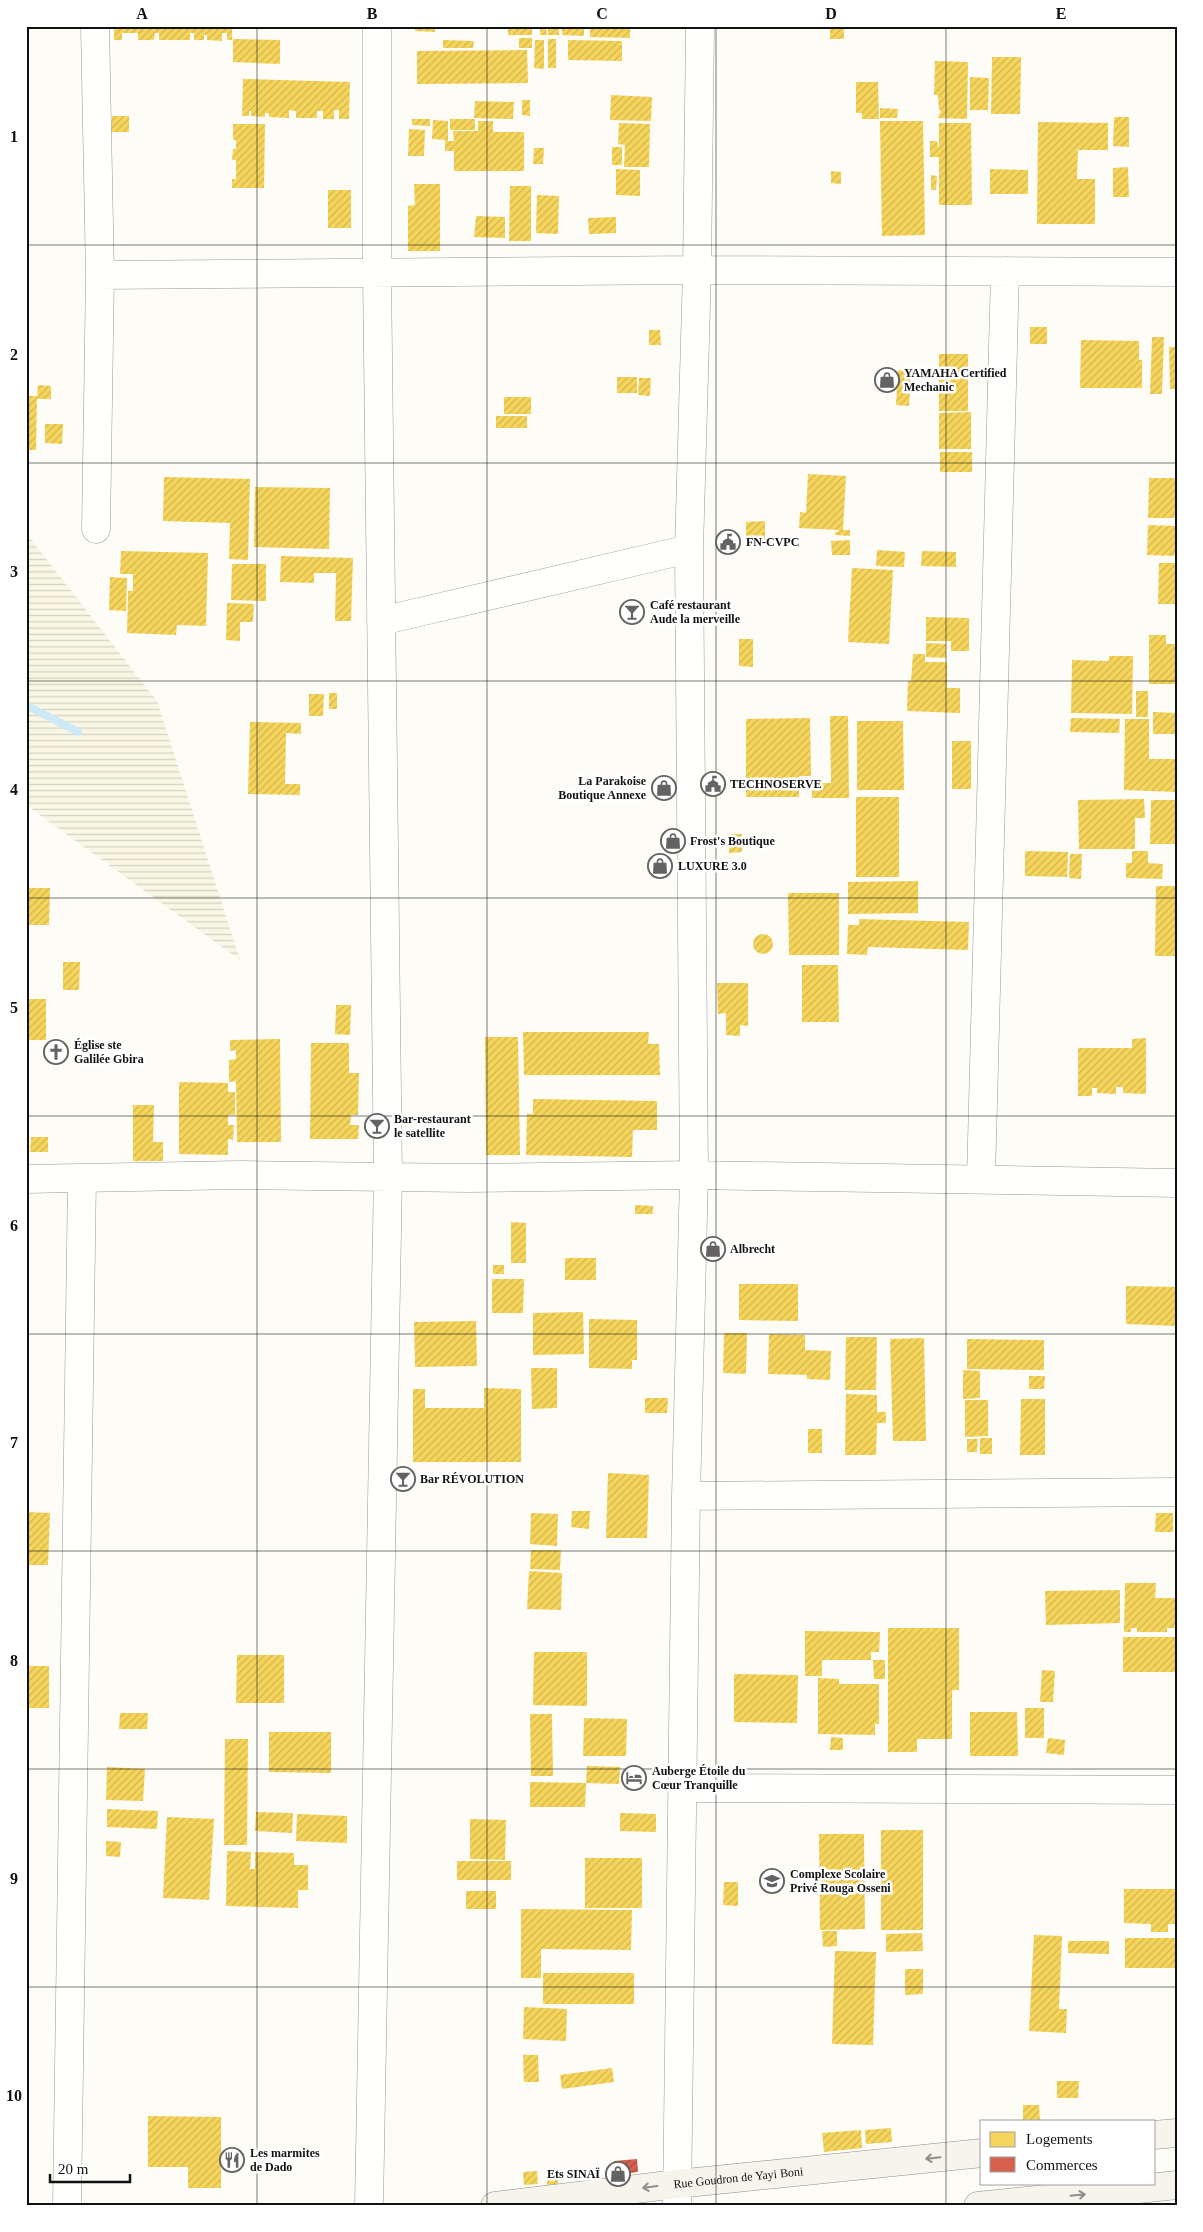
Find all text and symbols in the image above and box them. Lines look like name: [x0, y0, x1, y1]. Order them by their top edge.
text: A: [136, 5, 148, 22]
text: B: [367, 5, 378, 22]
text: C: [596, 5, 608, 22]
text: D: [825, 5, 837, 22]
text: E: [1056, 5, 1066, 22]
text: 1: [10, 128, 18, 145]
text: 2: [10, 346, 18, 363]
place label: YAMAHA Certified Mechanic: [904, 366, 1007, 394]
shop icon: YAMAHA Certified Mechanic: [874, 367, 900, 393]
public building icon: FN-CVPC: [715, 529, 741, 555]
place label: FN-CVPC: [746, 535, 799, 549]
text: 3: [10, 563, 18, 580]
place label: Café restaurant Aude la merveille: [650, 598, 741, 626]
bar icon: Café restaurant Aude la merveille: [619, 599, 645, 625]
public building icon: TECHNOSERVE: [700, 771, 726, 797]
place label: La Parakoise Boutique Annexe: [558, 774, 647, 802]
shop icon: La Parakoise Boutique Annexe: [651, 775, 677, 801]
place label: TECHNOSERVE: [730, 777, 822, 791]
text: 4: [10, 781, 18, 798]
shop icon: Frost's Boutique: [660, 828, 686, 854]
place label: Frost's Boutique: [690, 834, 775, 848]
shop icon: LUXURE 3.0: [647, 853, 673, 879]
place label: LUXURE 3.0: [678, 859, 747, 873]
text: 5: [10, 999, 18, 1016]
place label: Église ste Galilée Gbira: [74, 1038, 144, 1066]
church icon: Église ste Galilée Gbira: [43, 1039, 69, 1065]
place label: Bar-restaurant le satellite: [394, 1112, 471, 1140]
bar icon: Bar-restaurant le satellite: [364, 1113, 390, 1139]
text: 6: [10, 1217, 18, 1234]
shop icon: Albrecht: [700, 1236, 726, 1262]
place label: Albrecht: [730, 1242, 775, 1256]
text: 7: [10, 1434, 18, 1451]
bar icon: Bar RÉVOLUTION: [390, 1466, 416, 1492]
place label: Bar RÉVOLUTION: [420, 1472, 524, 1486]
text: 8: [10, 1652, 18, 1669]
place label: Auberge Étoile du Cœur Tranquille: [652, 1764, 746, 1792]
hotel icon: Auberge Étoile du Cœur Tranquille: [621, 1765, 647, 1791]
place label: Complexe Scolaire Privé Rouga Osseni: [790, 1867, 891, 1895]
school or university icon: Complexe Scolaire Privé Rouga Osseni: [759, 1868, 785, 1894]
text: 9: [10, 1870, 18, 1887]
text: 10: [6, 2087, 22, 2104]
legend: [980, 2120, 1156, 2184]
text: Logements: [1026, 2131, 1093, 2147]
place label: Les marmites de Dado: [250, 2146, 320, 2174]
restaurant icon: Les marmites de Dado: [219, 2147, 245, 2173]
scale bar: [50, 2152, 130, 2184]
one-way arrow: [926, 2153, 942, 2163]
text: Commerces: [1026, 2157, 1098, 2173]
text: 20 m: [58, 2161, 89, 2177]
shop icon: Ets SINAÏ: [605, 2161, 631, 2187]
street label: Rue Goudron de Yayi Boni: [673, 2164, 805, 2191]
place label: Ets SINAÏ: [547, 2167, 600, 2181]
one-way arrow: [642, 2182, 658, 2192]
one-way arrow: [1070, 2190, 1086, 2200]

